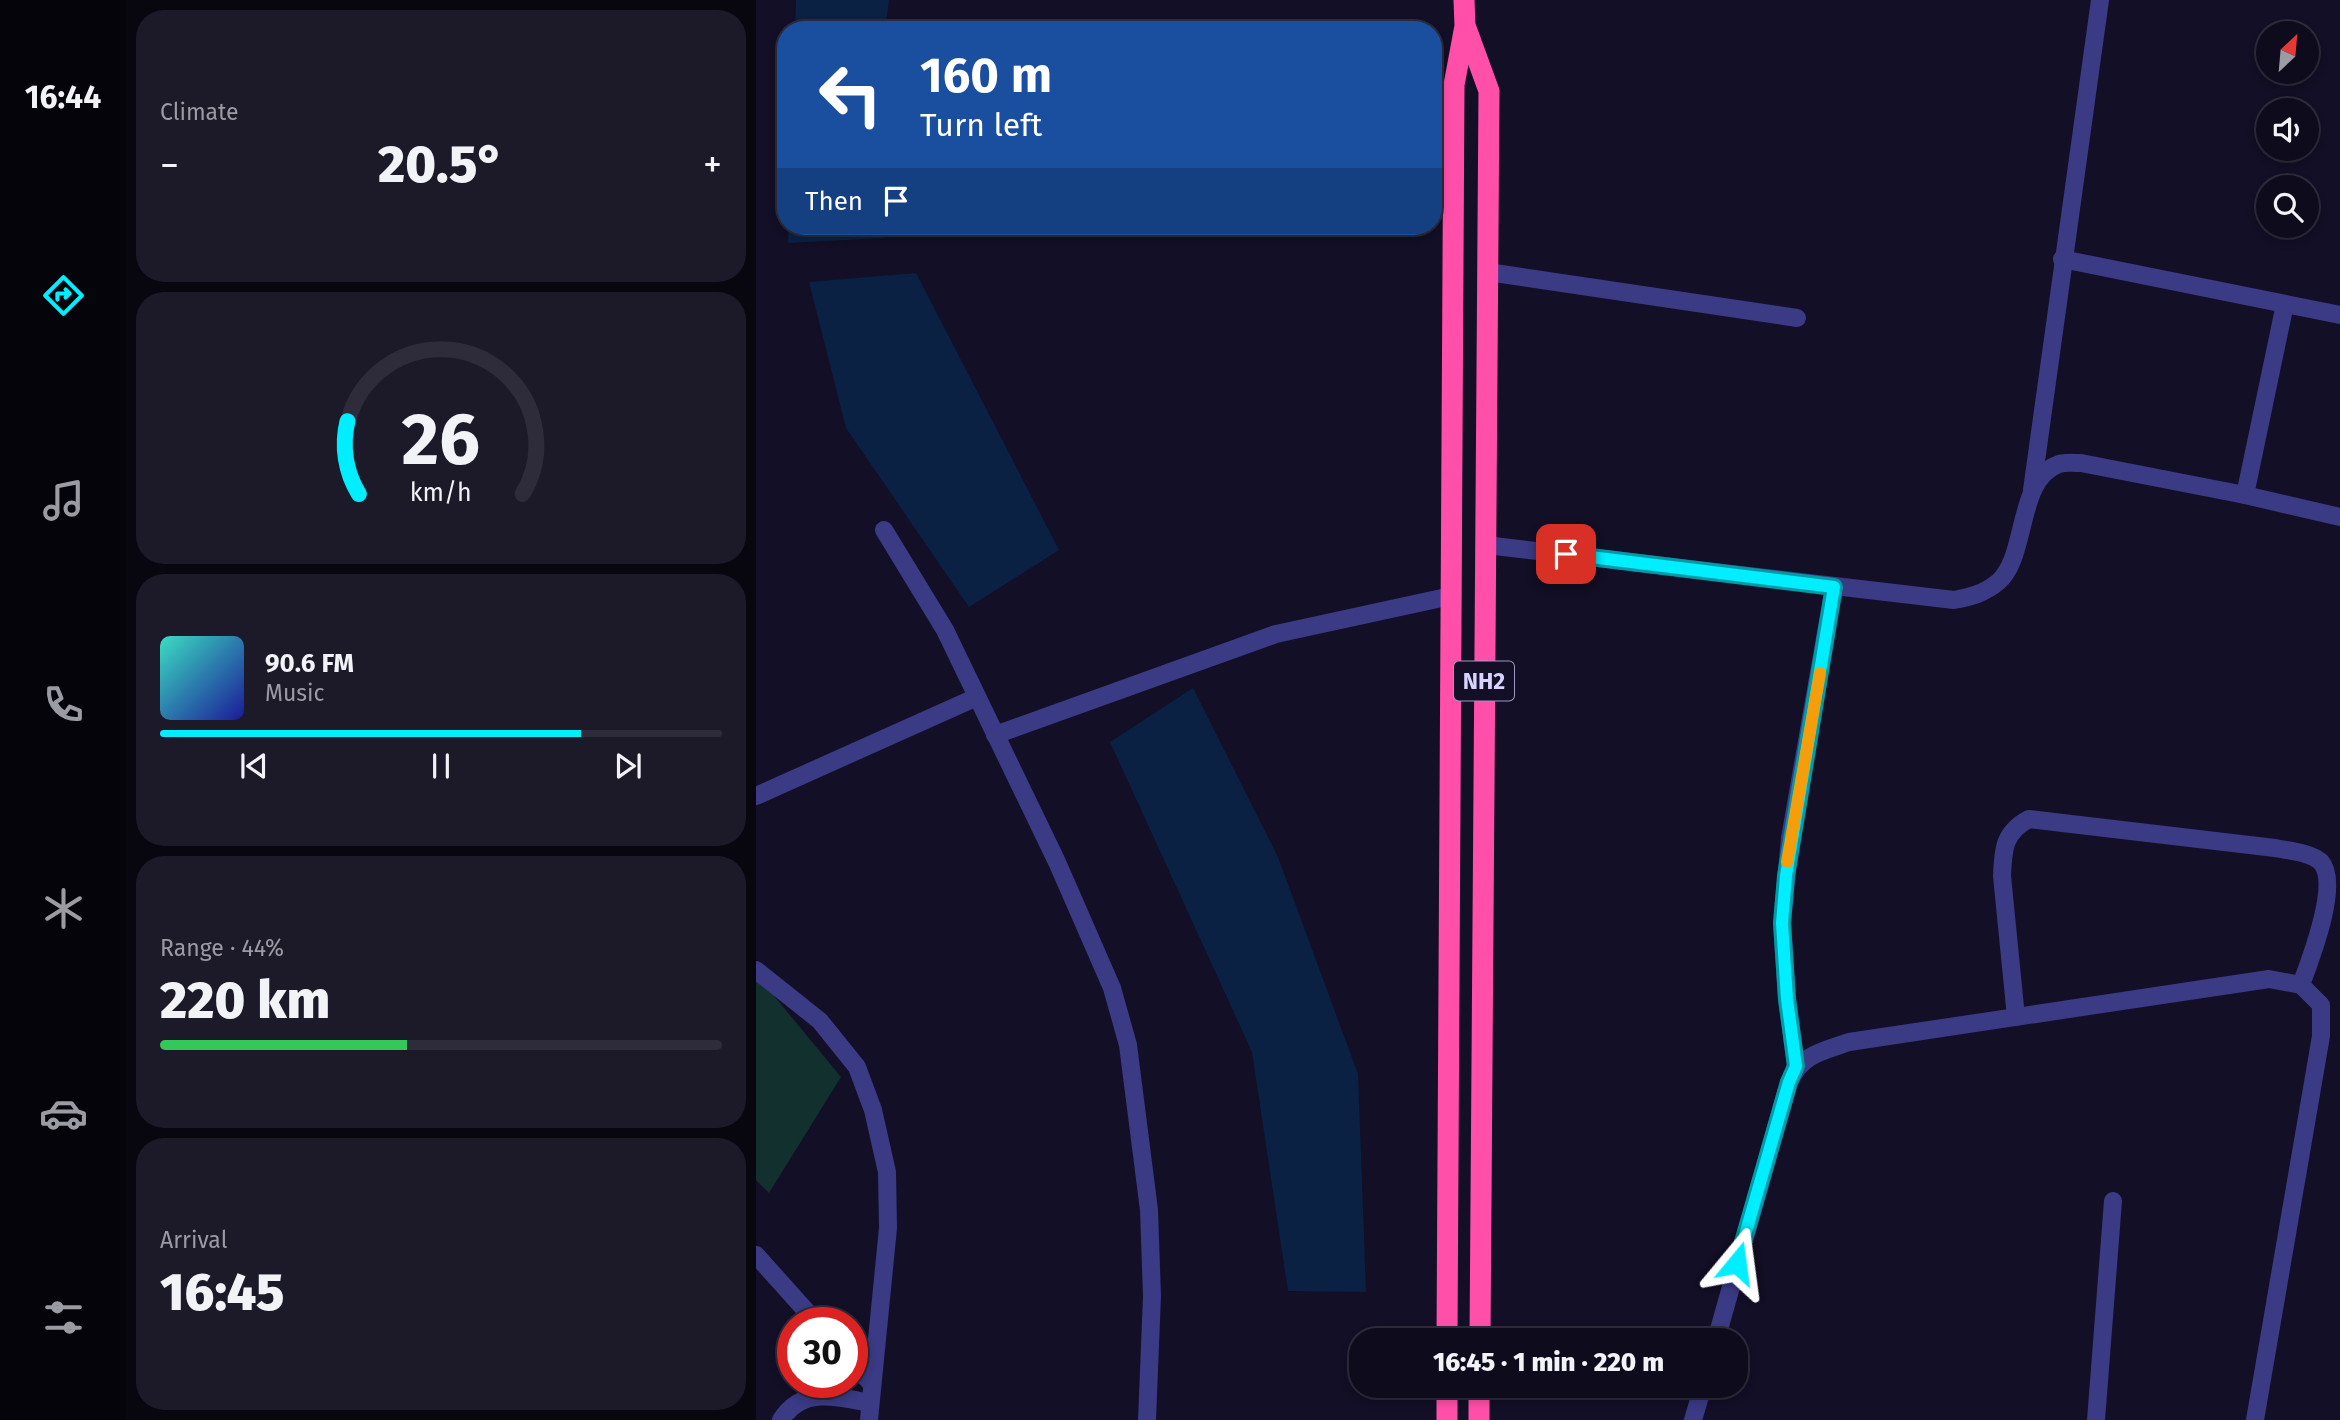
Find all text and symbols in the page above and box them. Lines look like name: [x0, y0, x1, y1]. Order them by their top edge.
north arrow: [2256, 21, 2319, 84]
map controls: [2256, 21, 2319, 238]
text: 160 m: [920, 46, 1052, 105]
icon: left: [805, 49, 896, 140]
text: 16:44: [25, 78, 101, 116]
text: Climate: [160, 98, 239, 126]
button: sound: [2256, 98, 2319, 161]
text: Turn left: [920, 106, 1042, 144]
text: 20.5°: [378, 133, 504, 196]
text: −: [160, 142, 179, 188]
text: +: [703, 142, 722, 188]
button: search: [2256, 175, 2319, 238]
icon: arrive: [877, 182, 915, 220]
text: Then: [805, 186, 863, 217]
icon: directions: [39, 271, 88, 320]
text: 26: [402, 396, 480, 483]
icon: music: [39, 476, 88, 525]
text: km/h: [410, 478, 472, 508]
pin: [1536, 524, 1596, 584]
icon: arrive: [1547, 535, 1585, 573]
text: 90.6 FM: [265, 648, 354, 679]
road number: NH2: [1454, 662, 1514, 701]
text: Music: [265, 679, 325, 707]
icon: phone: [39, 680, 88, 729]
icon: previous: [235, 747, 273, 785]
icon: pause: [422, 747, 460, 785]
icon: next: [609, 747, 647, 785]
icon: climate: [39, 884, 88, 933]
text: Range · 44%: [160, 934, 284, 962]
text: 220 km: [160, 969, 330, 1032]
icon: car: [39, 1089, 88, 1138]
text: Arrival: [160, 1226, 227, 1254]
position arrow: [1700, 1226, 1774, 1300]
text: 16:45: [160, 1261, 284, 1324]
icon: filters: [39, 1293, 88, 1342]
speed limit sign: 30: [777, 1307, 868, 1398]
text: 16:45 · 1 min · 220 m: [1433, 1347, 1664, 1378]

